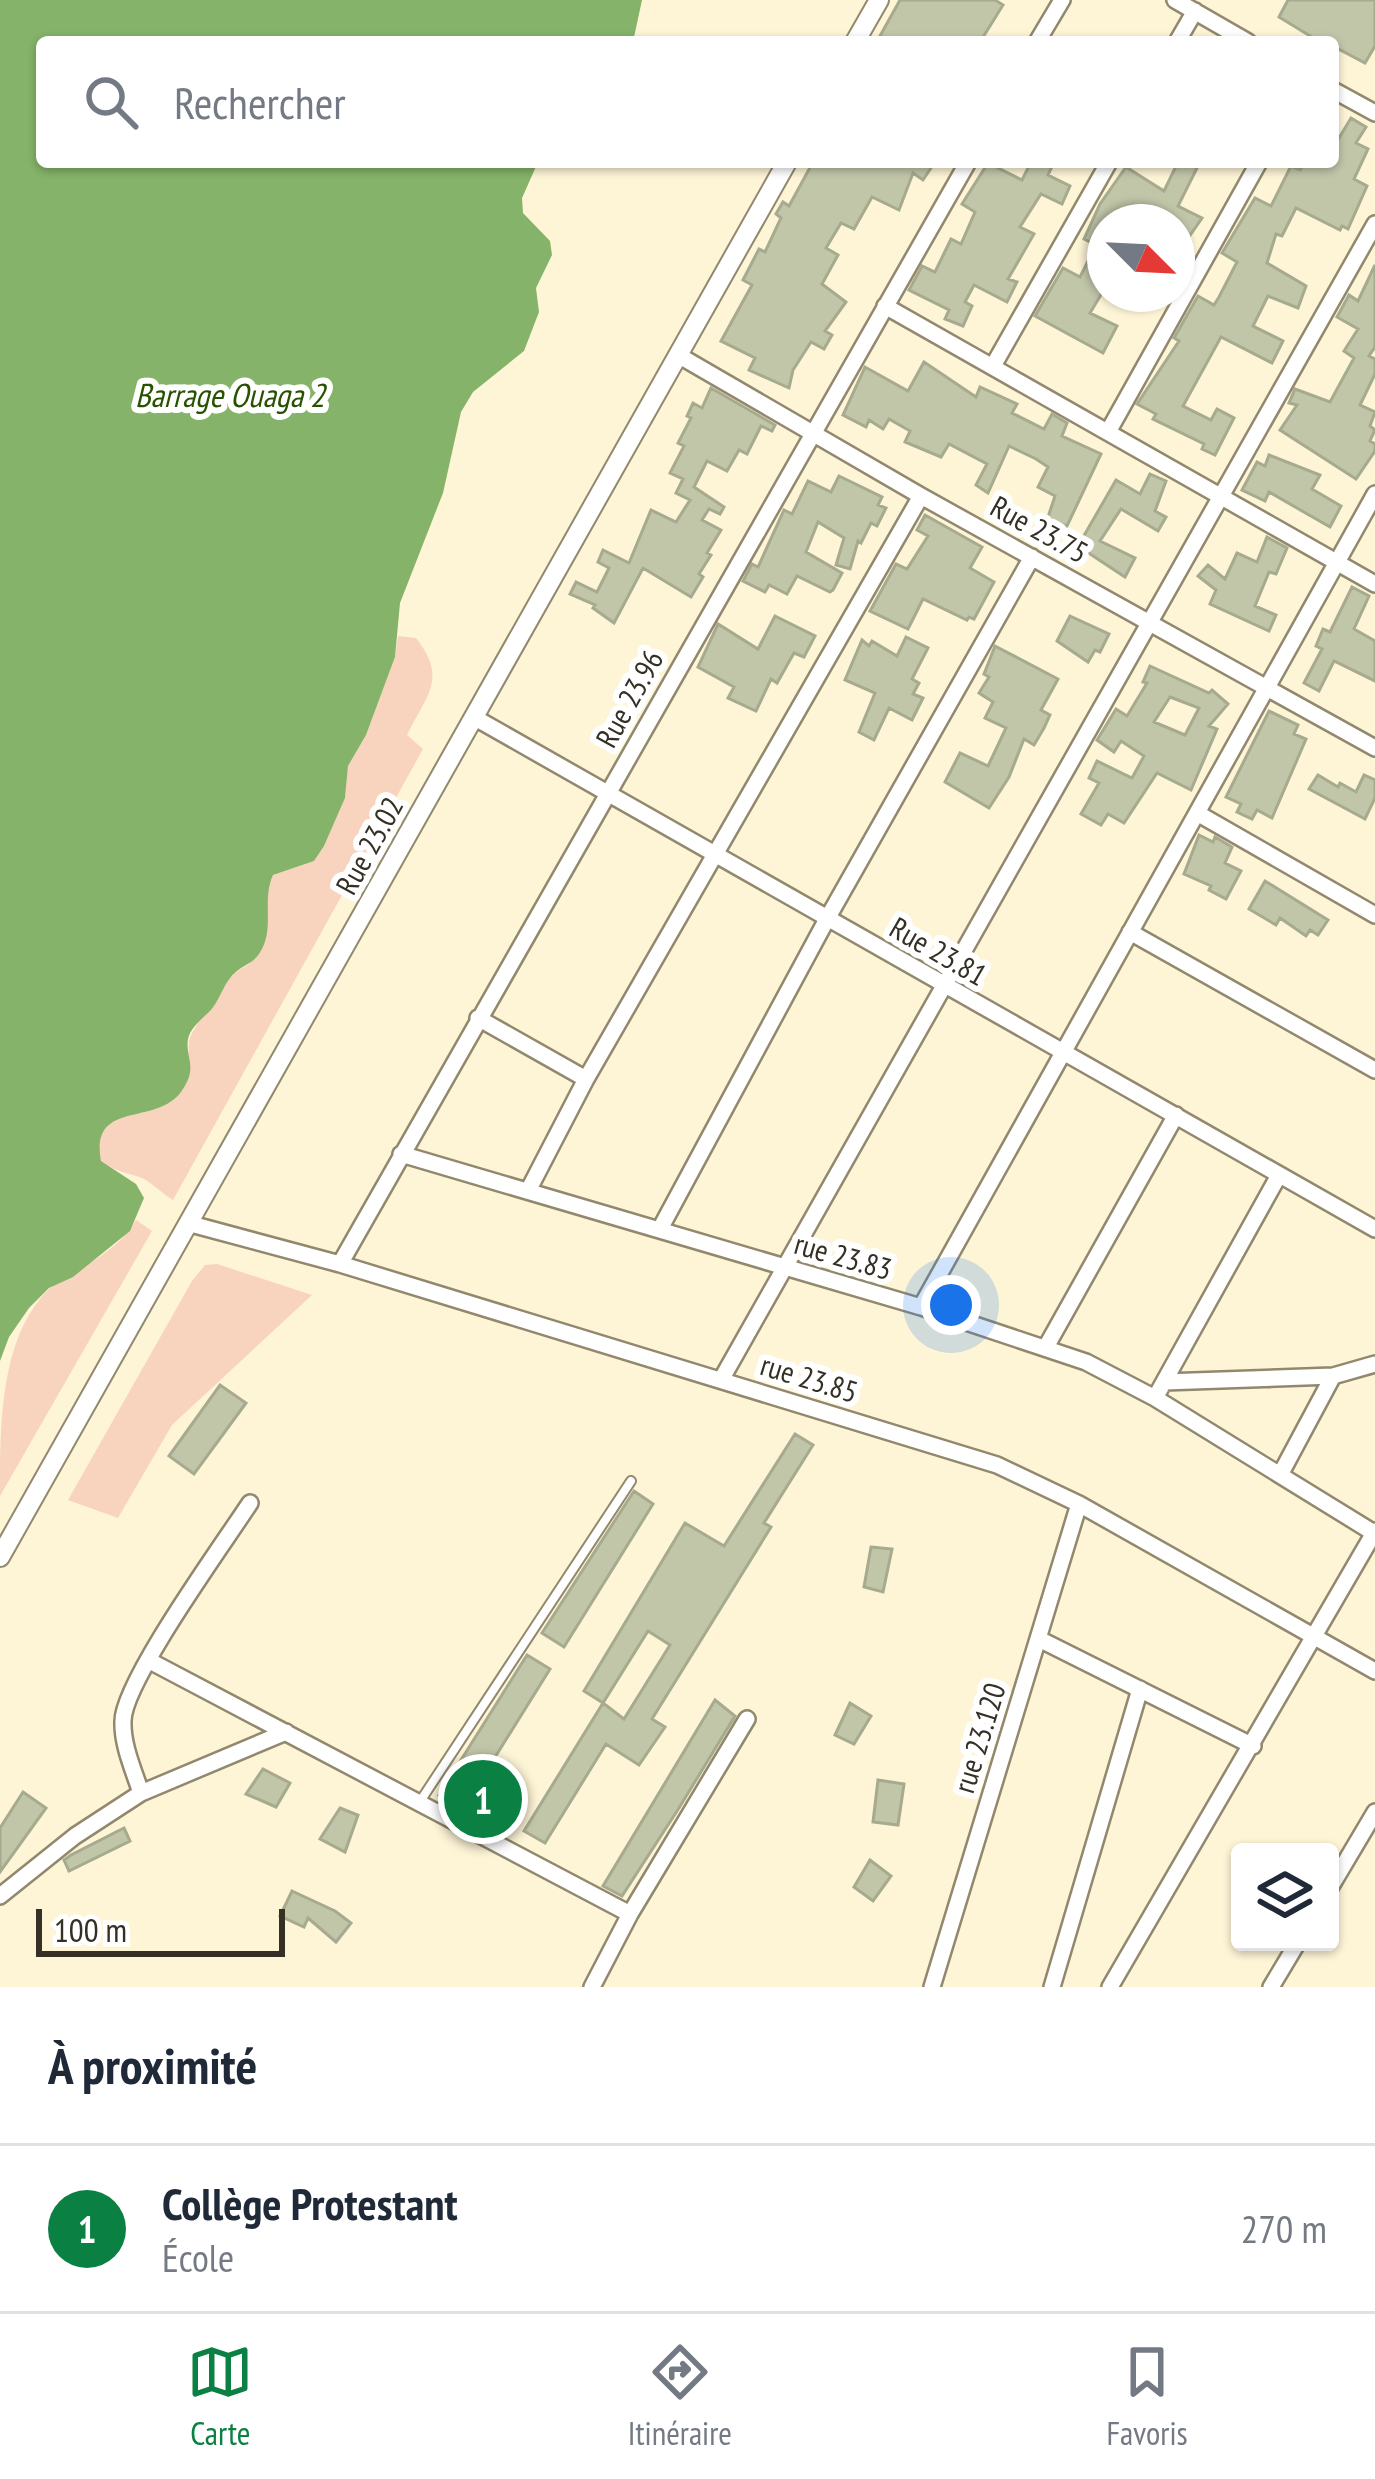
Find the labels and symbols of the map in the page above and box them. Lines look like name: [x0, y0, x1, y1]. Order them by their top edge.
north arrow: [1087, 204, 1195, 312]
water label: Barrage Ouaga 2: [135, 373, 328, 416]
street label: Rue 23.75: [984, 486, 1095, 571]
street label: Rue 23.96: [586, 643, 671, 754]
street label: Rue 23.02: [326, 790, 411, 901]
street label: Rue 23.81: [883, 907, 994, 994]
street label: rue 23.83: [790, 1223, 897, 1288]
your location: [921, 1275, 981, 1335]
street label: rue 23.85: [756, 1344, 863, 1411]
street label: rue 23.120: [943, 1678, 1014, 1797]
pin: 1: [444, 1754, 522, 1844]
scale bar: [36, 1903, 285, 1956]

